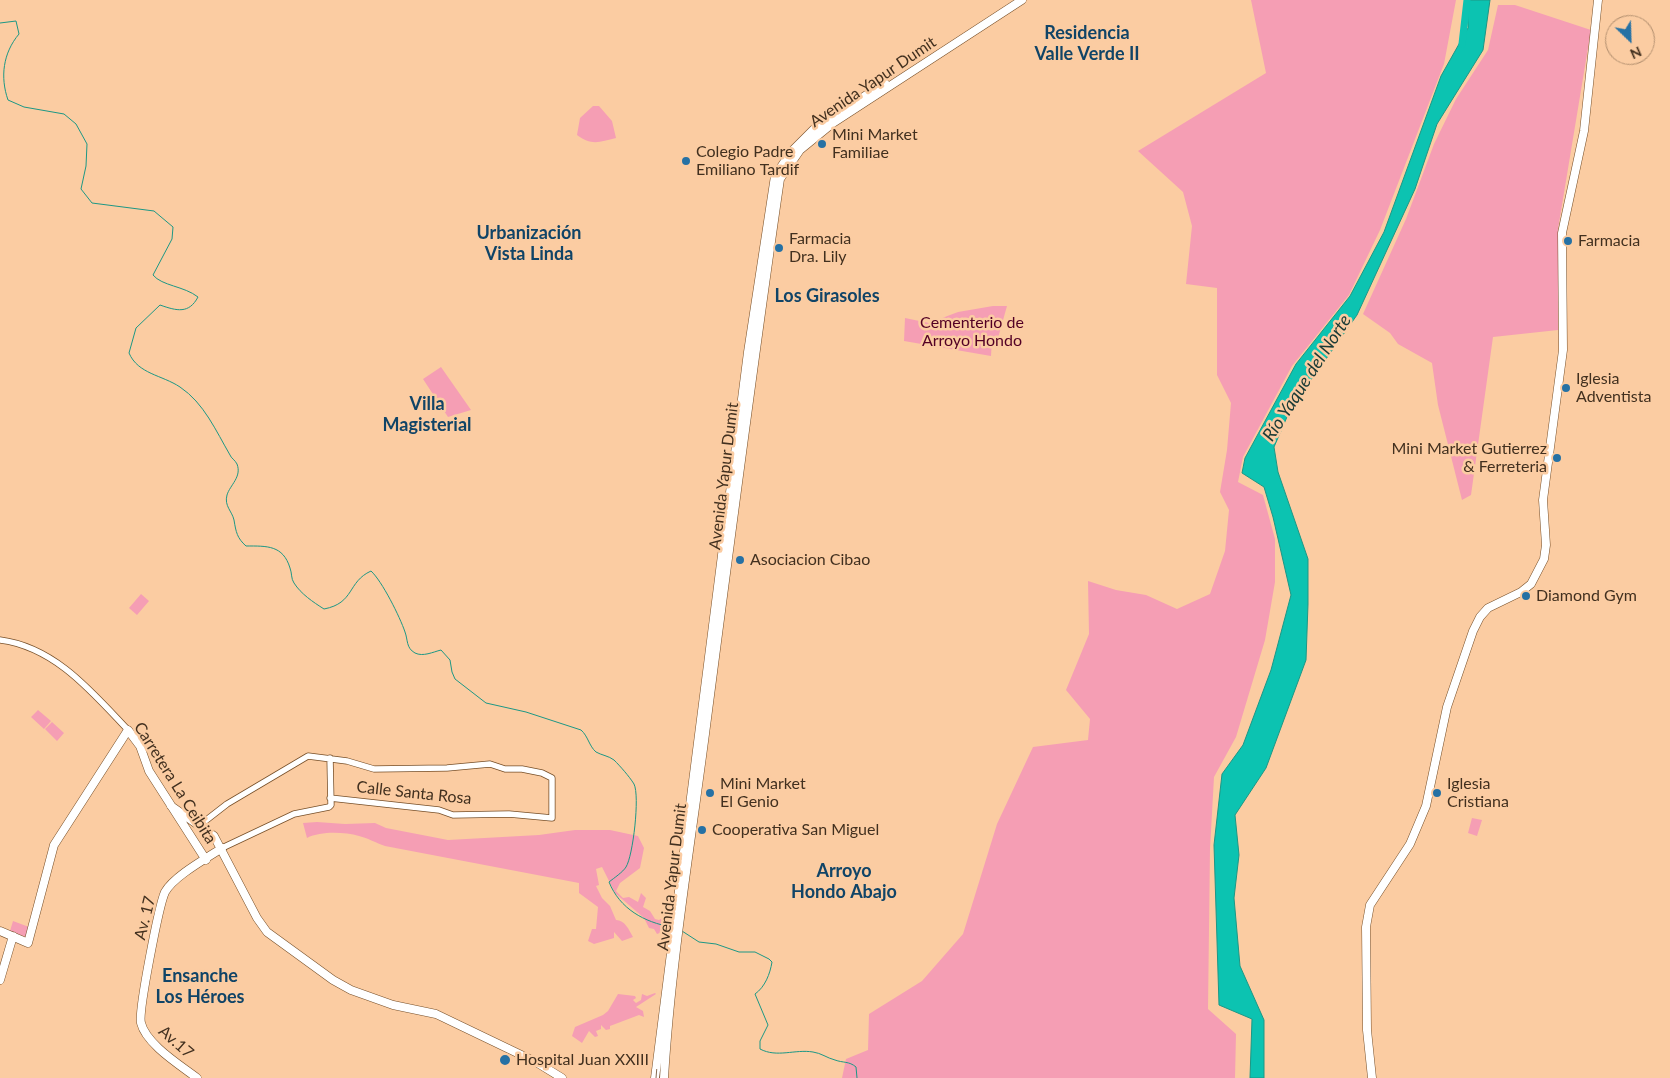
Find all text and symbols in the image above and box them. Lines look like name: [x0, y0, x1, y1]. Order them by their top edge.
north arrow: [1605, 15, 1655, 65]
district label: Residencia Valle Verde II: [1034, 22, 1140, 64]
street label: Avenida Yapur Dumit: [806, 33, 940, 131]
text: N: [1628, 43, 1644, 63]
place label: Mini Market Familiae: [832, 125, 918, 163]
marker: Mini Market Familiae: [816, 138, 828, 150]
place label: Colegio Padre Emiliano Tardif: [696, 142, 799, 180]
marker: Colegio Padre Emiliano Tardif: [680, 155, 692, 167]
district label: Urbanización Vista Linda: [476, 222, 582, 264]
place label: Farmacia Dra. Lily: [789, 229, 851, 267]
place label: Farmacia: [1578, 231, 1640, 251]
marker: Farmacia: [1562, 235, 1574, 247]
marker: Farmacia Dra. Lily: [773, 242, 785, 254]
district label: Los Girasoles: [774, 285, 880, 307]
water label: Río Yaque del Norte: [1258, 311, 1356, 445]
park label: Cementerio de Arroyo Hondo: [920, 313, 1024, 351]
place label: Iglesia Adventista: [1576, 369, 1651, 407]
marker: Iglesia Adventista: [1560, 382, 1572, 394]
district label: Villa Magisterial: [382, 393, 472, 436]
street label: Avenida Yapur Dumit: [705, 401, 743, 551]
place label: Mini Market Gutierrez & Ferreteria: [1391, 439, 1547, 477]
marker: Mini Market Gutierrez & Ferreteria: [1551, 452, 1563, 464]
place label: Asociacion Cibao: [750, 550, 870, 570]
marker: Asociacion Cibao: [734, 554, 746, 566]
place label: Diamond Gym: [1536, 586, 1637, 606]
marker: Diamond Gym: [1520, 590, 1532, 602]
street label: Carretera La Ceibita: [130, 719, 220, 847]
place label: Mini Market El Genio: [720, 774, 806, 812]
place label: Iglesia Cristiana: [1447, 774, 1509, 812]
street label: Calle Santa Rosa: [356, 777, 472, 809]
marker: Mini Market El Genio: [704, 787, 716, 799]
marker: Iglesia Cristiana: [1431, 787, 1443, 799]
street label: Avenida Yapur Dumit: [653, 802, 691, 952]
place label: Cooperativa San Miguel: [712, 820, 879, 840]
marker: Cooperativa San Miguel: [696, 824, 708, 836]
district label: Arroyo Hondo Abajo: [791, 860, 897, 902]
street label: Av. 17: [130, 894, 160, 942]
district label: Ensanche Los Héroes: [155, 965, 245, 1008]
street label: Av.17: [155, 1022, 197, 1062]
place label: Hospital Juan XXIII: [516, 1050, 649, 1070]
marker: Hospital Juan XXIII: [498, 1053, 512, 1067]

